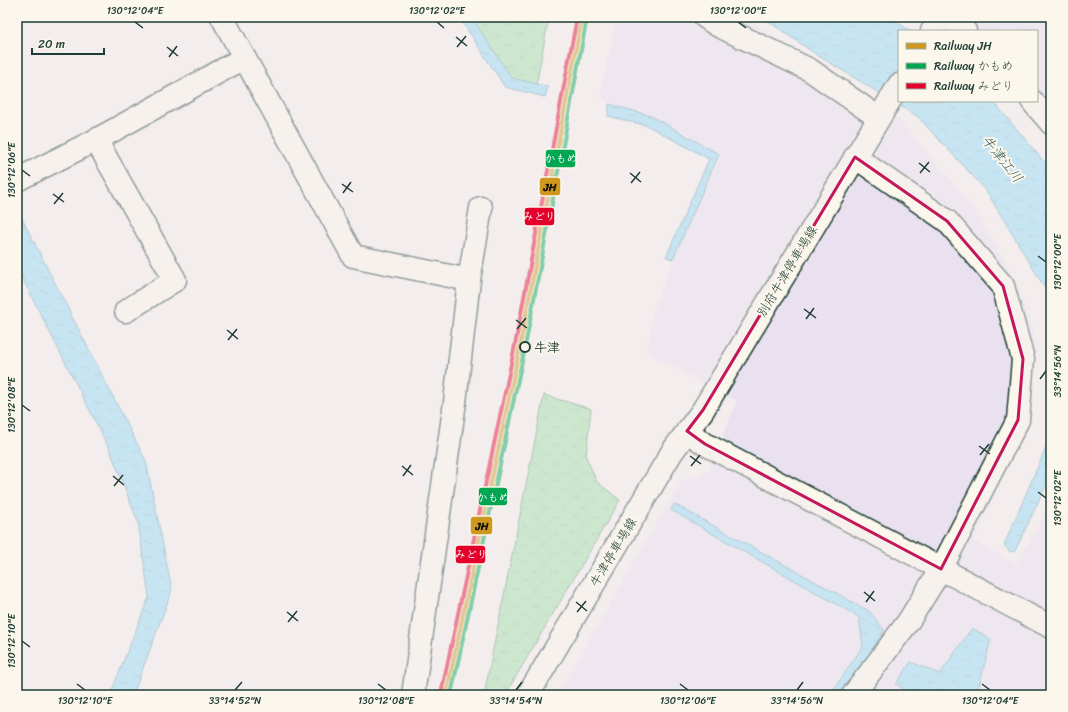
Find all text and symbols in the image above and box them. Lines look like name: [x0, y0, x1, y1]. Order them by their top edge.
text: 130°12'04"E: [107, 2, 165, 20]
text: 130°12'02"E: [409, 2, 466, 20]
text: 130°12'00"E: [710, 2, 768, 20]
scale bar: [32, 30, 104, 56]
legend: [898, 30, 1038, 102]
text: 20 m: [38, 33, 65, 55]
text: Railway JH: [934, 35, 992, 57]
text: Railway かもめ: [934, 55, 1014, 77]
text: Railway みどり: [934, 75, 1014, 97]
water label: 牛津江川: [975, 129, 1029, 189]
text: 130°12'06"E: [3, 141, 21, 198]
text: かもめ: [545, 149, 578, 168]
line badge: かもめ: [545, 149, 576, 168]
line badge: JH: [539, 177, 561, 196]
text: JH: [543, 178, 557, 197]
text: みどり: [523, 207, 556, 226]
line badge: みどり: [524, 207, 555, 226]
street label: 別府牛津停車場線: [750, 220, 824, 322]
text: 130°12'00"E: [1049, 232, 1067, 290]
place label: 牛津: [534, 336, 560, 359]
marker: 牛津: [519, 341, 531, 353]
text: 33°14'56"N: [1049, 345, 1067, 397]
text: 130°12'08"E: [3, 375, 21, 433]
text: 130°12'02"E: [1049, 469, 1067, 526]
line badge: かもめ: [478, 487, 508, 506]
text: かもめ: [477, 488, 510, 507]
street label: 牛津停車場線: [583, 512, 643, 591]
line badge: JH: [470, 516, 493, 535]
text: JH: [475, 517, 489, 536]
text: みどり: [455, 545, 488, 564]
line badge: みどり: [455, 545, 486, 564]
text: 130°12'10"E: [3, 612, 21, 668]
text: 130°12'10"E: [58, 692, 114, 710]
text: 33°14'52"N: [209, 692, 261, 710]
text: 130°12'08"E: [358, 692, 416, 710]
text: 33°14'54"N: [490, 692, 543, 710]
text: 130°12'06"E: [660, 692, 717, 710]
text: 33°14'56"N: [771, 692, 823, 710]
text: 130°12'04"E: [962, 692, 1020, 710]

